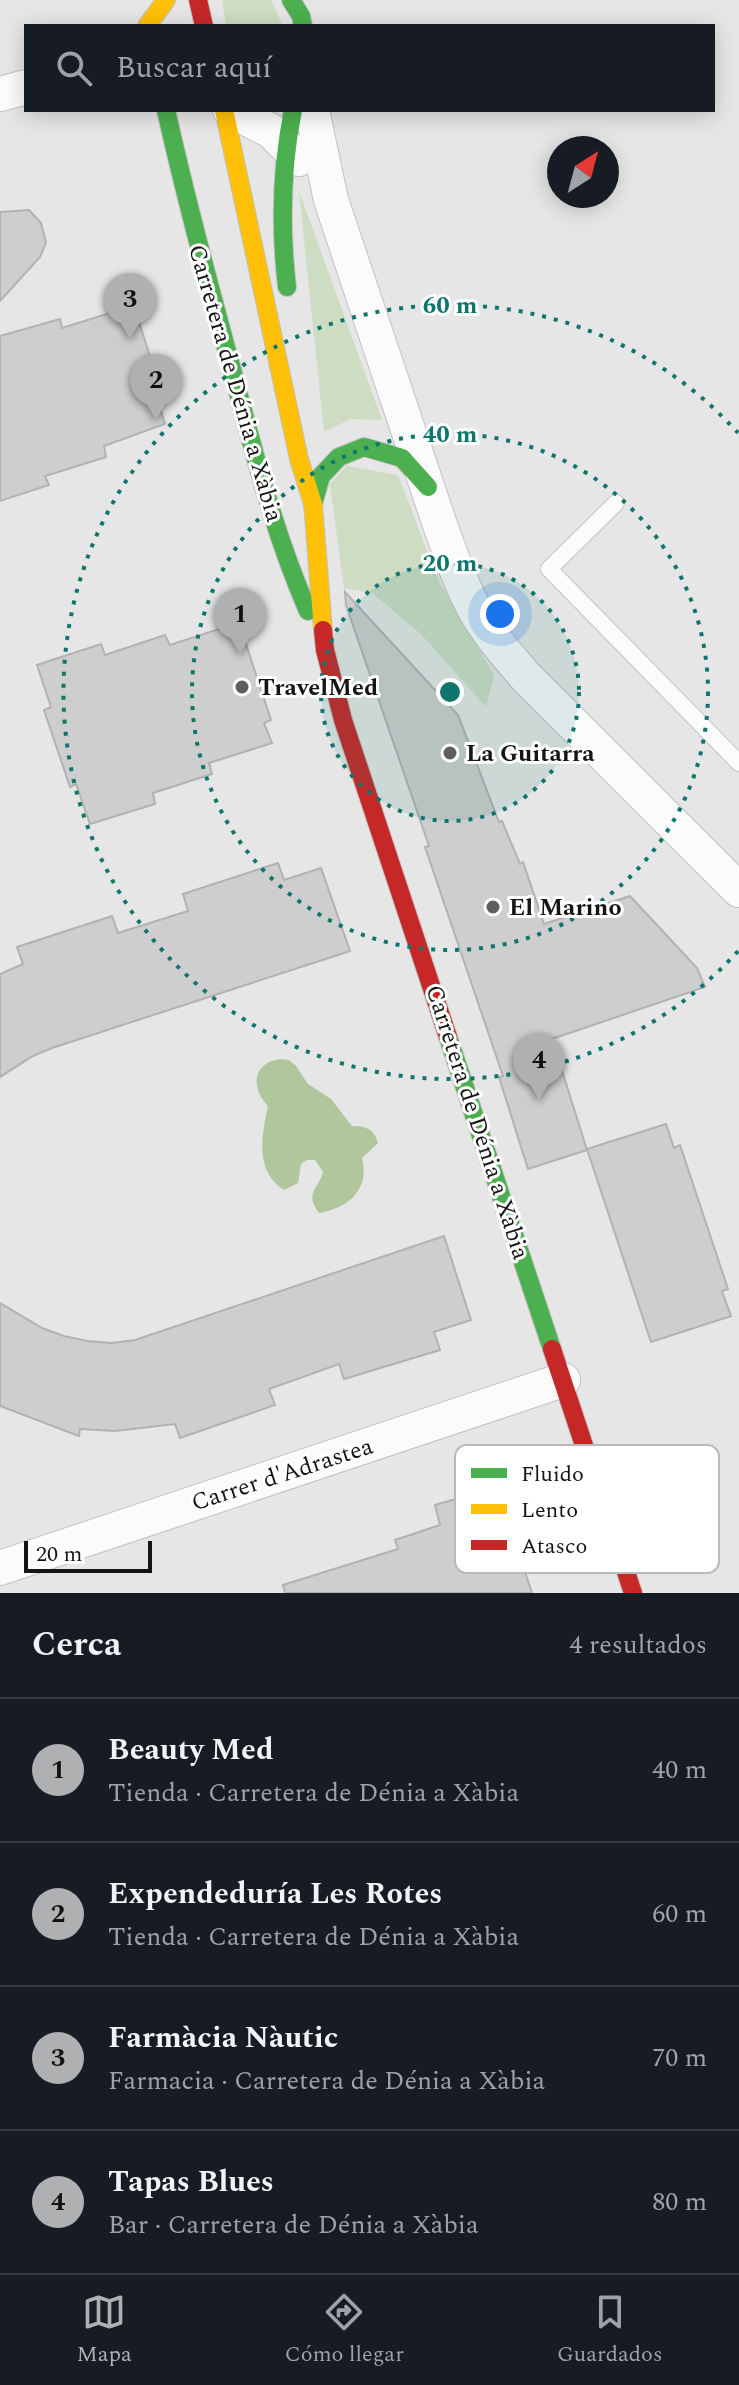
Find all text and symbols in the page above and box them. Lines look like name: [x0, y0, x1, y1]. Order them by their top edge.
search box: [24, 24, 715, 112]
text: Buscar aquí: [116, 45, 272, 91]
icon: search: [52, 46, 96, 90]
north arrow: [547, 136, 619, 208]
street label: Carretera de Dénia a Xàbia: [178, 240, 292, 526]
pin: 3: [104, 273, 156, 339]
text: 60 m: [423, 288, 478, 324]
pin: 2: [130, 354, 182, 420]
text: 40 m: [423, 417, 478, 453]
text: 20 m: [423, 546, 478, 582]
pin: 1: [214, 588, 266, 654]
your location: [480, 594, 520, 634]
place label: TravelMed: [258, 670, 378, 706]
marker: TravelMed: [233, 678, 251, 696]
centre of rings: [436, 678, 464, 706]
place label: La Guitarra: [466, 736, 595, 772]
marker: La Guitarra: [441, 744, 459, 762]
place label: El Marino: [509, 890, 622, 926]
marker: El Marino: [484, 898, 502, 916]
street label: Carretera de Dénia a Xàbia: [416, 980, 539, 1265]
pin: 4: [513, 1034, 565, 1100]
street label: Carrer d'Adrastea: [187, 1429, 378, 1521]
legend: [455, 1445, 719, 1573]
text: Fluido: [521, 1458, 584, 1491]
text: Lento: [521, 1494, 578, 1527]
text: Atasco: [521, 1530, 587, 1563]
scale bar: [24, 1537, 152, 1573]
text: 20 m: [36, 1538, 82, 1571]
text: Cerca: [32, 1619, 121, 1671]
text: 4 resultados: [569, 1625, 707, 1665]
text: Beauty Med: [108, 1727, 274, 1773]
text: 1: [51, 1750, 65, 1790]
text: 40 m: [652, 1750, 707, 1790]
text: Tienda · Carretera de Dénia a Xàbia: [108, 1773, 519, 1813]
text: Expendeduría Les Rotes: [108, 1871, 442, 1917]
text: 2: [51, 1894, 65, 1934]
text: 60 m: [652, 1894, 707, 1934]
text: Tienda · Carretera de Dénia a Xàbia: [108, 1917, 519, 1957]
text: Farmàcia Nàutic: [108, 2015, 338, 2061]
text: 3: [51, 2038, 65, 2078]
text: 70 m: [652, 2038, 707, 2078]
text: Farmacia · Carretera de Dénia a Xàbia: [108, 2061, 545, 2101]
text: Tapas Blues: [108, 2159, 274, 2205]
text: 4: [51, 2182, 65, 2222]
text: 80 m: [652, 2182, 707, 2222]
text: Bar · Carretera de Dénia a Xàbia: [108, 2205, 479, 2245]
tab: Mapa: [77, 2290, 132, 2371]
tab: Cómo llegar: [285, 2290, 404, 2371]
tab: Guardados: [557, 2290, 662, 2371]

